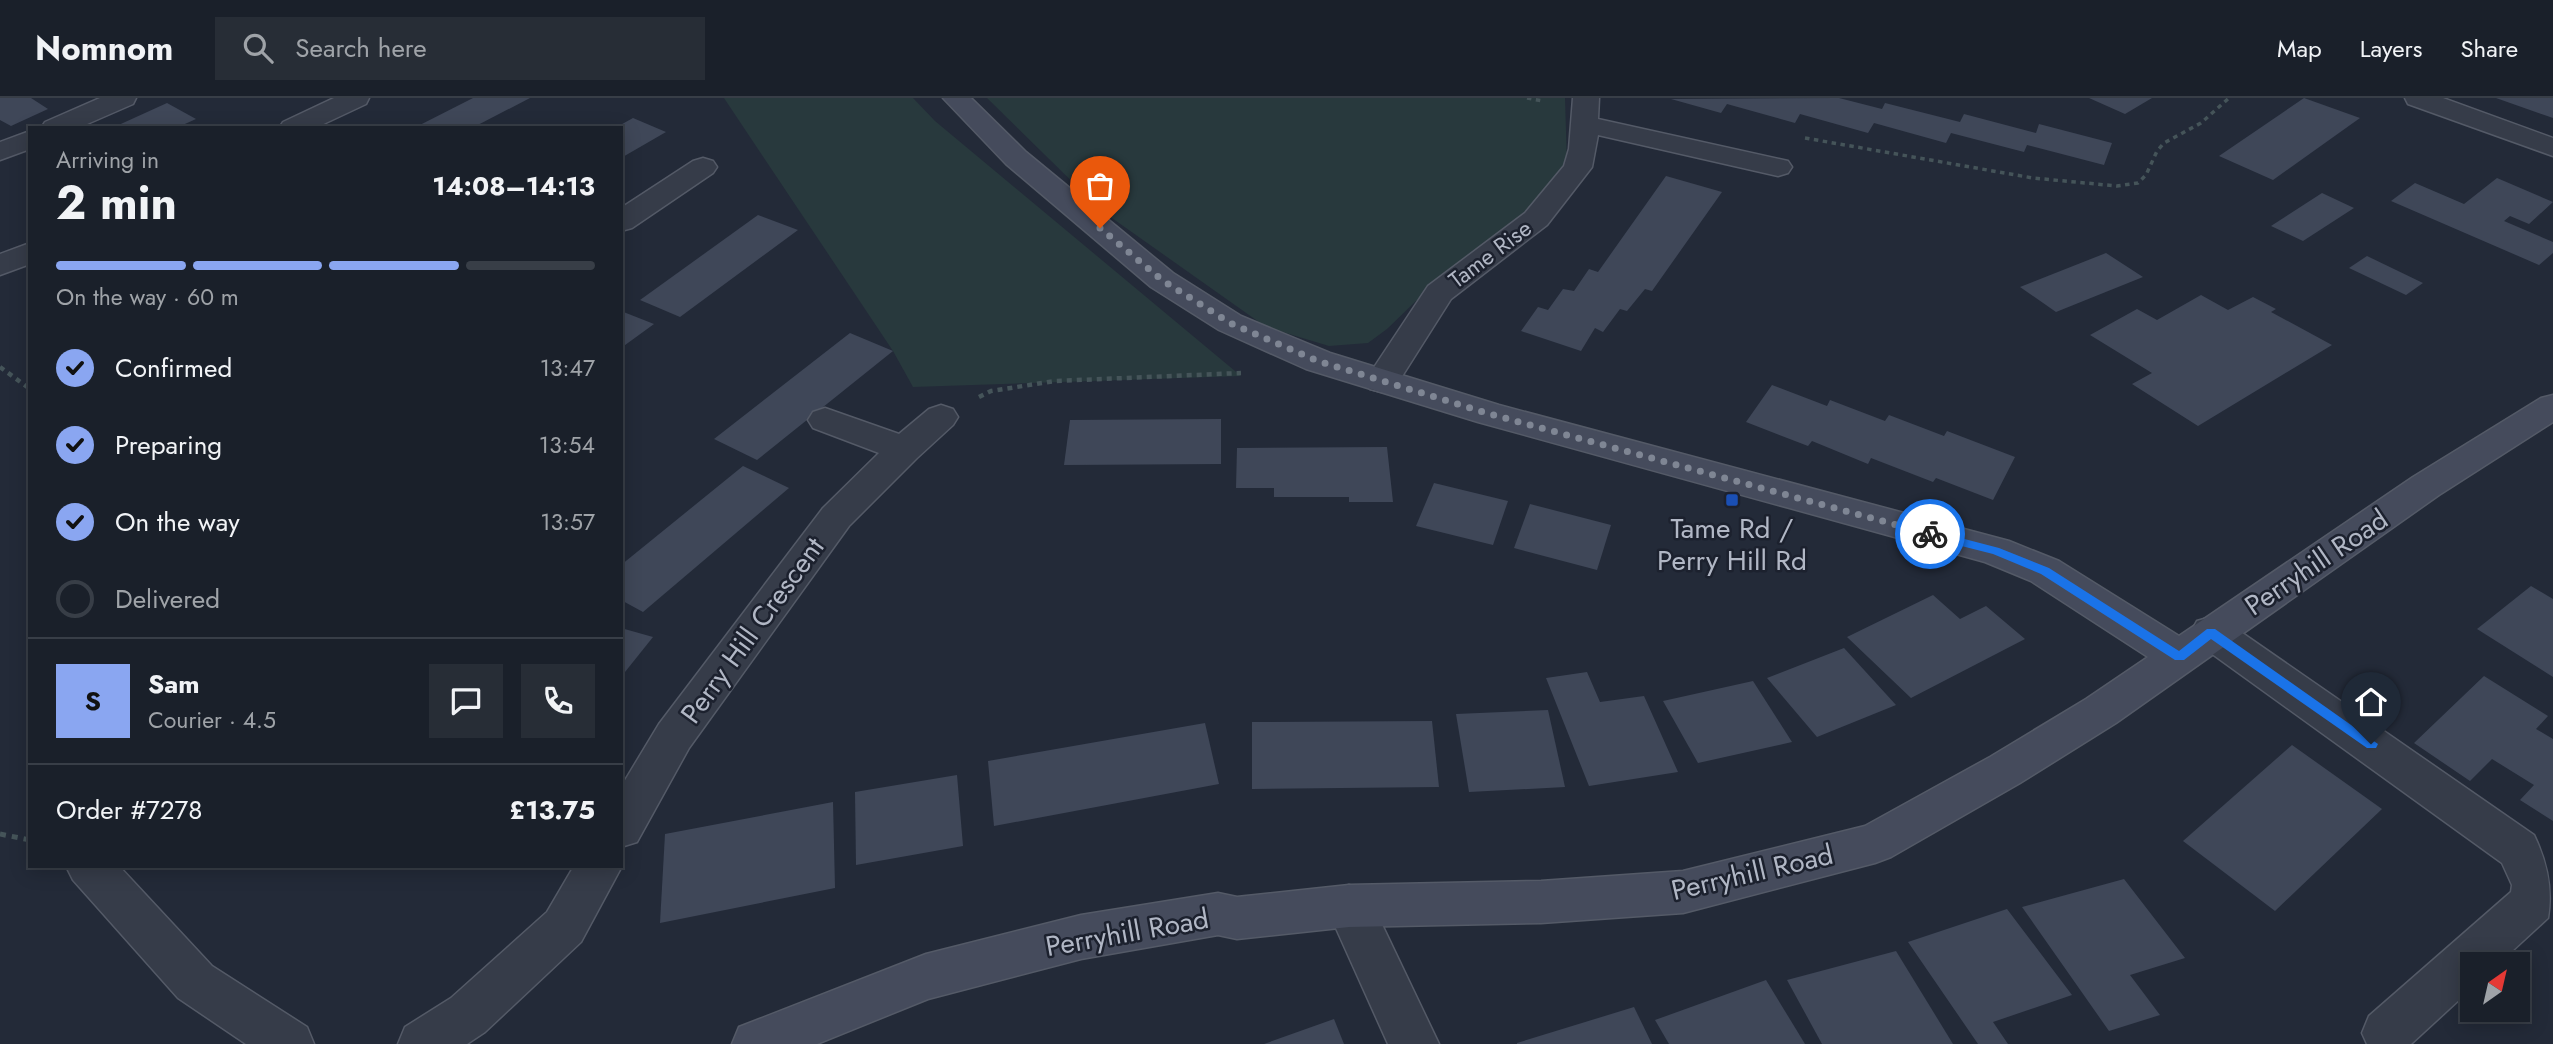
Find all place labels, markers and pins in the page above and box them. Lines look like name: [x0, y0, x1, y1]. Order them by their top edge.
pin: [1070, 156, 1130, 228]
marker: Tame Rd / Perry Hill Rd: [1724, 492, 1740, 508]
place label: Tame Rd / Perry Hill Rd: [1657, 508, 1807, 581]
pin: [2341, 672, 2401, 744]

